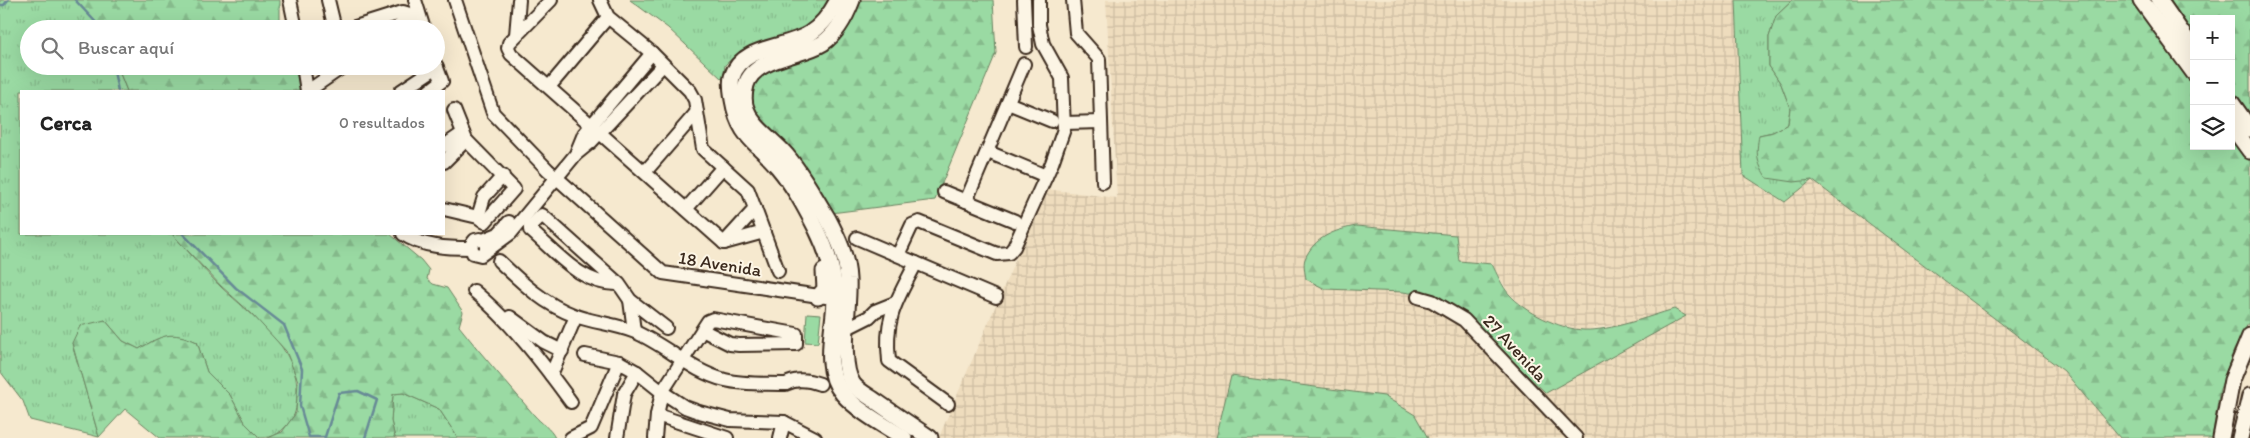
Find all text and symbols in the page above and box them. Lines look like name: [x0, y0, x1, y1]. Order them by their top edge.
map controls: [2190, 15, 2235, 150]
button: +: [2190, 15, 2235, 60]
search box: [20, 20, 445, 75]
icon: search: [38, 34, 66, 62]
text: Buscar aquí: [78, 36, 174, 59]
button: −: [2190, 60, 2235, 105]
button: layers: [2190, 105, 2235, 150]
text: Cerca: [40, 110, 92, 135]
text: 0 resultados: [339, 113, 425, 132]
street label: 18 Avenida: [677, 247, 764, 282]
street label: 27 Avenida: [1478, 310, 1552, 387]

